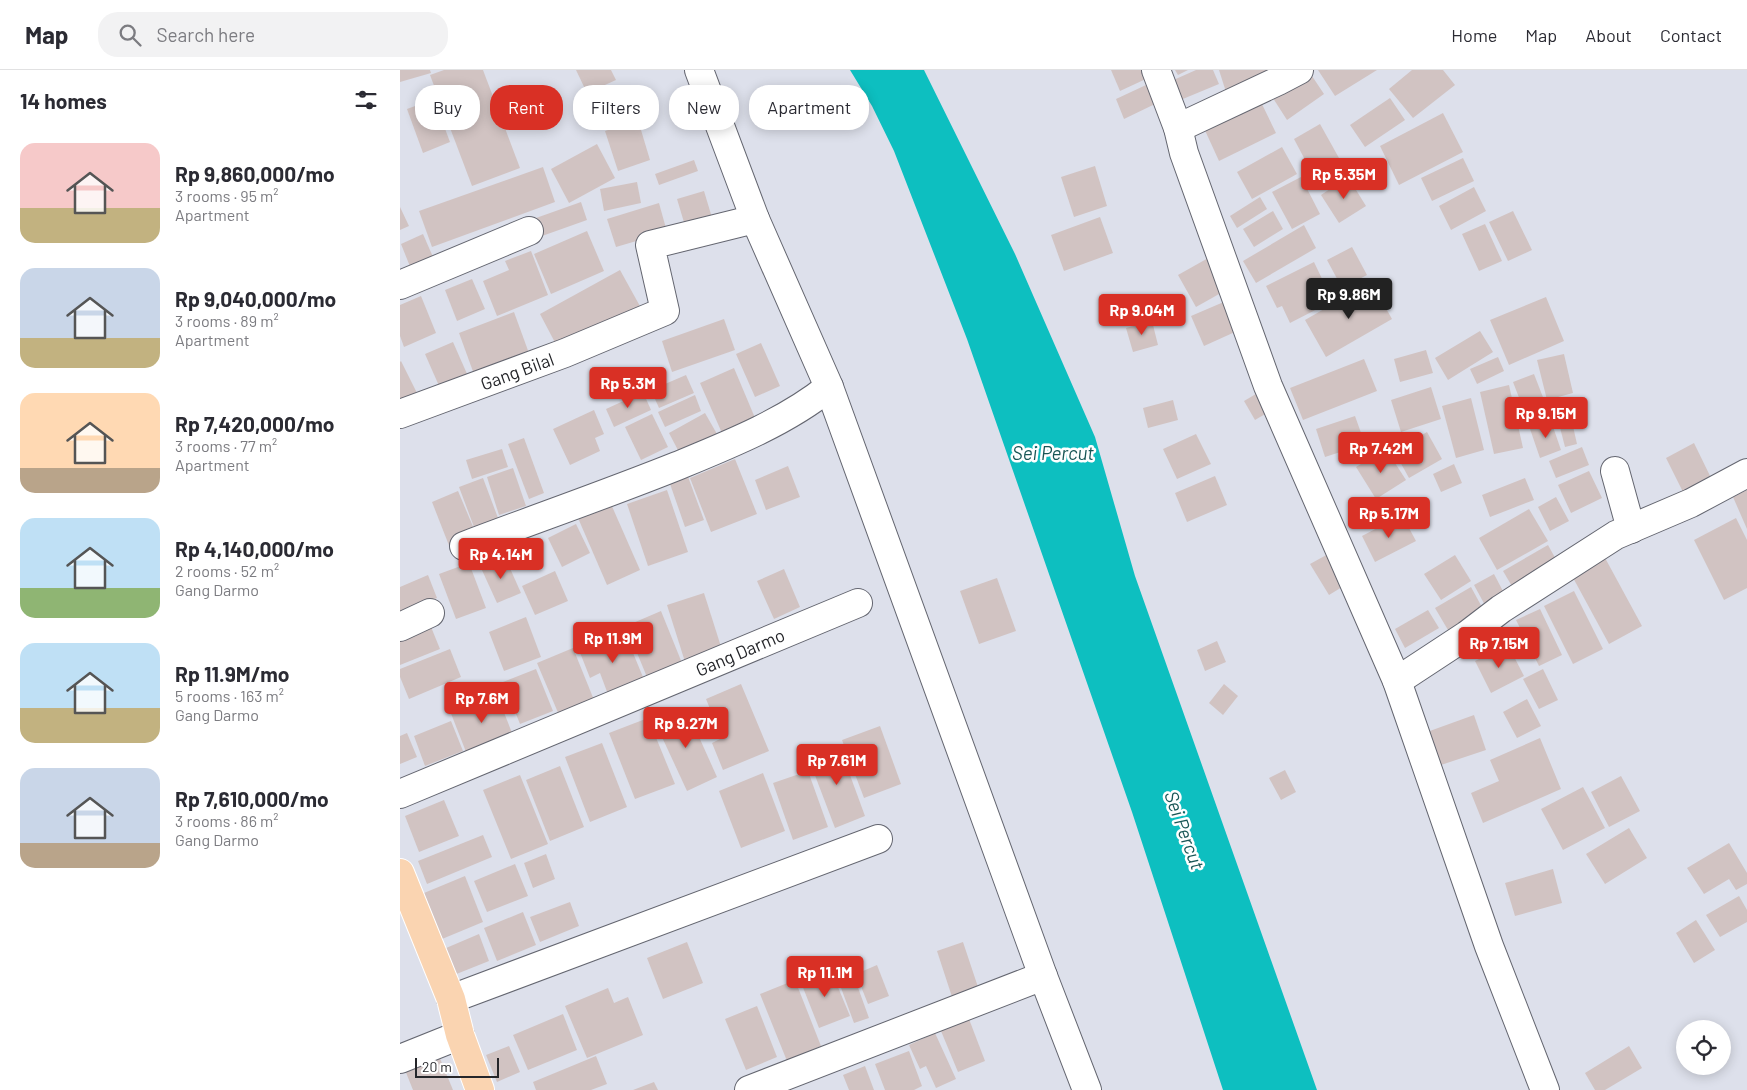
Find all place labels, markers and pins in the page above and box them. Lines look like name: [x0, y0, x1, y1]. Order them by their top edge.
pin: Rp 5.35M: [1292, 158, 1396, 200]
pin: Rp 9.86M: [1297, 278, 1401, 320]
pin: Rp 9.04M: [1090, 294, 1194, 336]
pin: Rp 5.3M: [582, 366, 674, 409]
pin: Rp 9.15M: [1494, 396, 1598, 439]
pin: Rp 7.42M: [1329, 432, 1433, 474]
pin: Rp 5.17M: [1337, 496, 1441, 539]
pin: Rp 4.14M: [449, 538, 553, 580]
pin: Rp 11.9M: [561, 622, 665, 664]
pin: Rp 7.15M: [1447, 626, 1551, 669]
pin: Rp 7.6M: [436, 682, 528, 724]
pin: Rp 9.27M: [634, 706, 738, 749]
pin: Rp 7.61M: [785, 744, 889, 786]
pin: Rp 11.1M: [773, 956, 877, 998]

